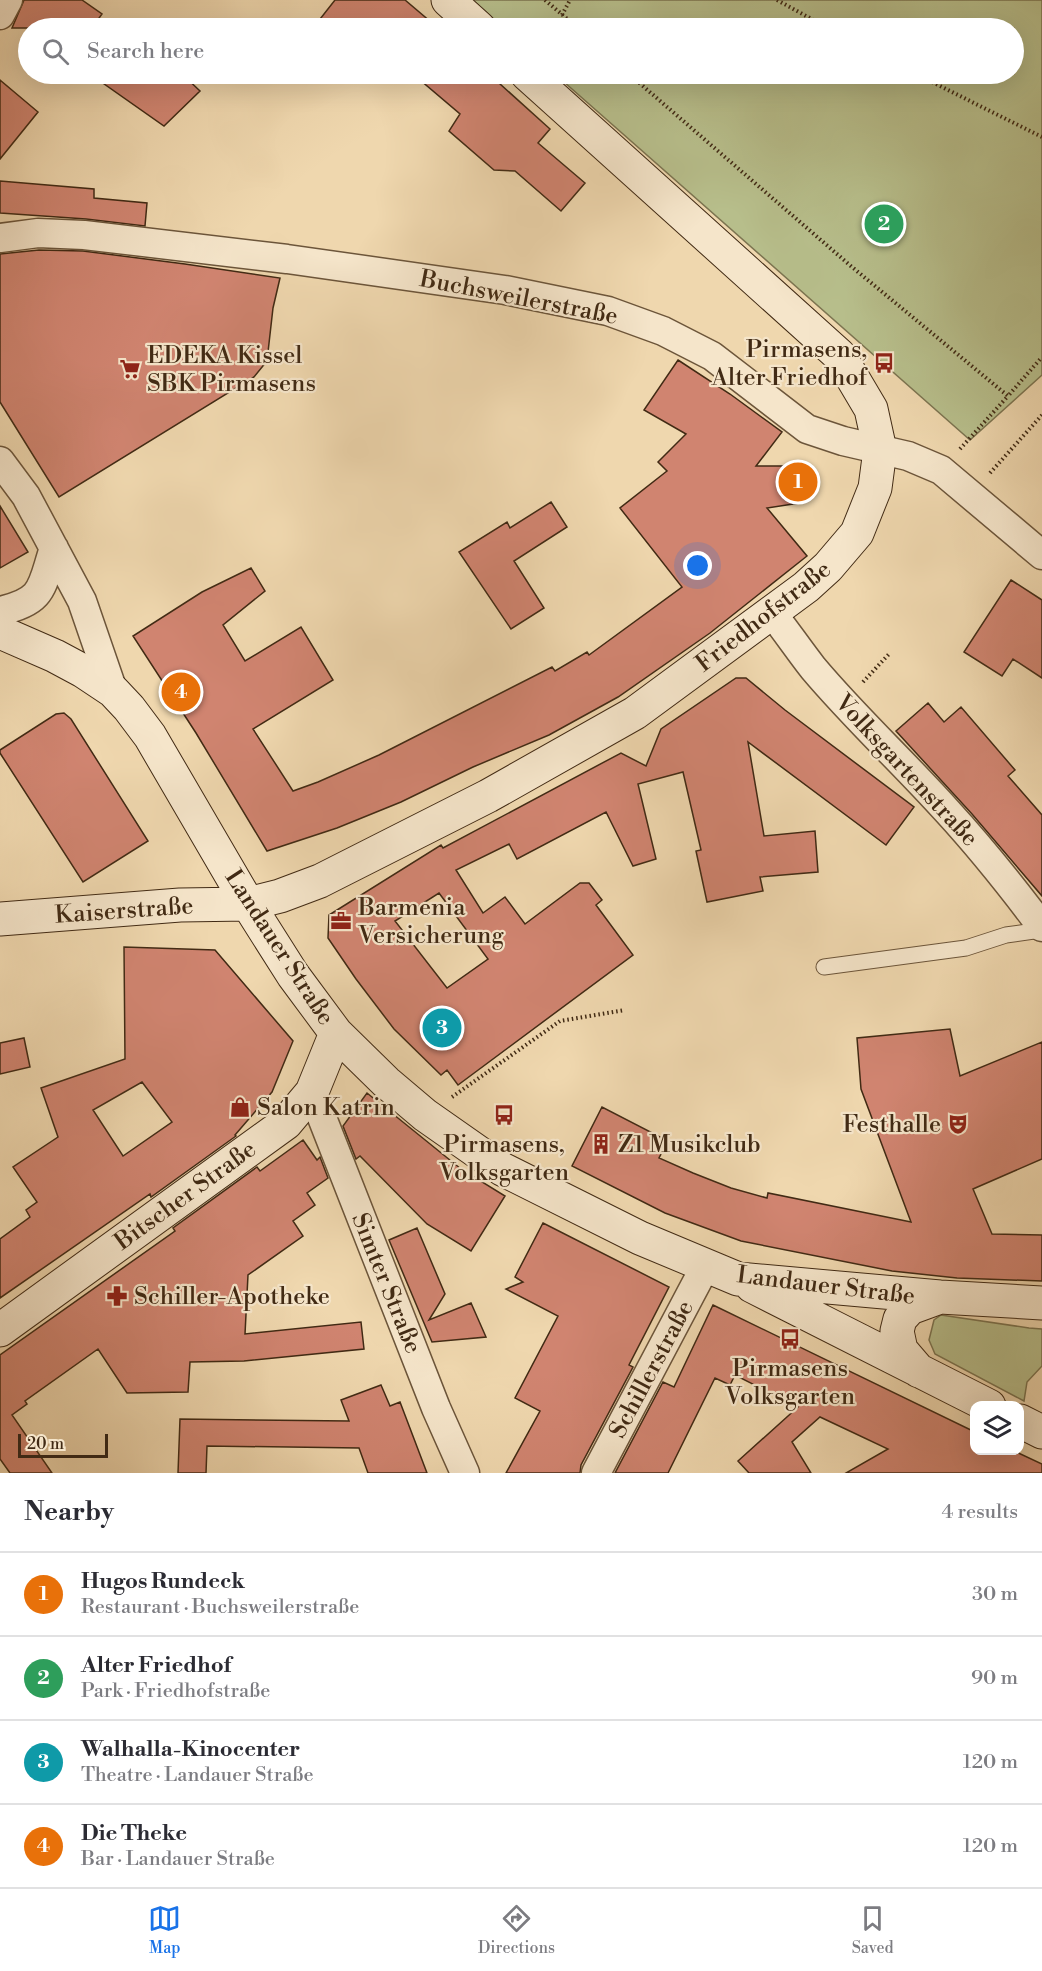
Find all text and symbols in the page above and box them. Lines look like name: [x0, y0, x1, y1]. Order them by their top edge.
search box: [18, 18, 1024, 84]
icon: search: [39, 35, 72, 68]
text: Search here: [87, 38, 204, 65]
pin: 2: [864, 202, 904, 246]
street label: Buchsweilerstraße: [416, 264, 620, 332]
place label: Pirmasens, Alter Friedhof: [711, 335, 868, 393]
place label: EDEKA Kissel SBK Pirmasens: [147, 341, 316, 399]
bus stop icon: Pirmasens, Alter Friedhof: [872, 351, 896, 375]
supermarket icon: EDEKA Kissel SBK Pirmasens: [118, 357, 142, 381]
pin: 1: [778, 460, 818, 504]
your location: [683, 551, 712, 580]
street label: Friedhofstraße: [690, 555, 837, 679]
pin: 4: [162, 670, 201, 714]
street label: Volksgartenstraße: [827, 688, 984, 853]
street label: Landauer Straße: [218, 864, 341, 1031]
street label: Kaiserstraße: [54, 891, 194, 931]
place label: Barmenia Versicherung: [357, 893, 504, 951]
office icon: Barmenia Versicherung: [329, 909, 353, 933]
pin: 3: [422, 1006, 462, 1050]
place label: Salon Katrin: [257, 1093, 395, 1123]
shop icon: Salon Katrin: [228, 1095, 252, 1119]
bus stop icon: Pirmasens, Volksgarten: [492, 1103, 516, 1127]
place label: Festhalle: [842, 1110, 941, 1140]
theatre icon: Festhalle: [946, 1112, 970, 1136]
place label: Pirmasens, Volksgarten: [438, 1130, 569, 1188]
place label: Z1 Musikclub: [618, 1130, 761, 1160]
building icon: Z1 Musikclub: [589, 1132, 613, 1156]
street label: Bitscher Straße: [108, 1134, 262, 1258]
street label: Simter Straße: [344, 1209, 428, 1358]
street label: Landauer Straße: [735, 1260, 917, 1312]
place label: Schiller-Apotheke: [134, 1282, 330, 1312]
pharmacy icon: Schiller-Apotheke: [105, 1284, 129, 1308]
street label: Schillerstraße: [603, 1295, 701, 1444]
bus stop icon: Pirmasens Volksgarten: [778, 1327, 802, 1351]
place label: Pirmasens Volksgarten: [724, 1354, 855, 1412]
map controls: [970, 1401, 1024, 1455]
button: layers: [970, 1401, 1024, 1455]
scale bar: [18, 1431, 108, 1458]
text: 20 m: [27, 1434, 64, 1454]
text: Nearby: [24, 1496, 114, 1528]
text: 4 results: [941, 1500, 1018, 1525]
text: Hugos Rundeck: [81, 1568, 245, 1595]
text: 1: [39, 1582, 48, 1607]
text: 30 m: [972, 1582, 1018, 1607]
text: Restaurant · Buchsweilerstraße: [81, 1595, 359, 1620]
text: Alter Friedhof: [81, 1652, 231, 1679]
text: 2: [37, 1666, 50, 1691]
text: 90 m: [971, 1666, 1018, 1691]
text: Park · Friedhofstraße: [81, 1679, 270, 1704]
text: Walhalla-Kinocenter: [81, 1736, 300, 1763]
text: 3: [37, 1750, 50, 1775]
text: 120 m: [963, 1750, 1018, 1775]
text: Theatre · Landauer Straße: [81, 1763, 314, 1788]
text: Die Theke: [81, 1820, 187, 1847]
text: 4: [37, 1834, 50, 1859]
text: 120 m: [963, 1834, 1018, 1859]
text: Bar · Landauer Straße: [81, 1847, 275, 1872]
tab: Map: [148, 1902, 181, 1958]
tab: Directions: [478, 1902, 555, 1958]
tab: Saved: [852, 1902, 894, 1958]

